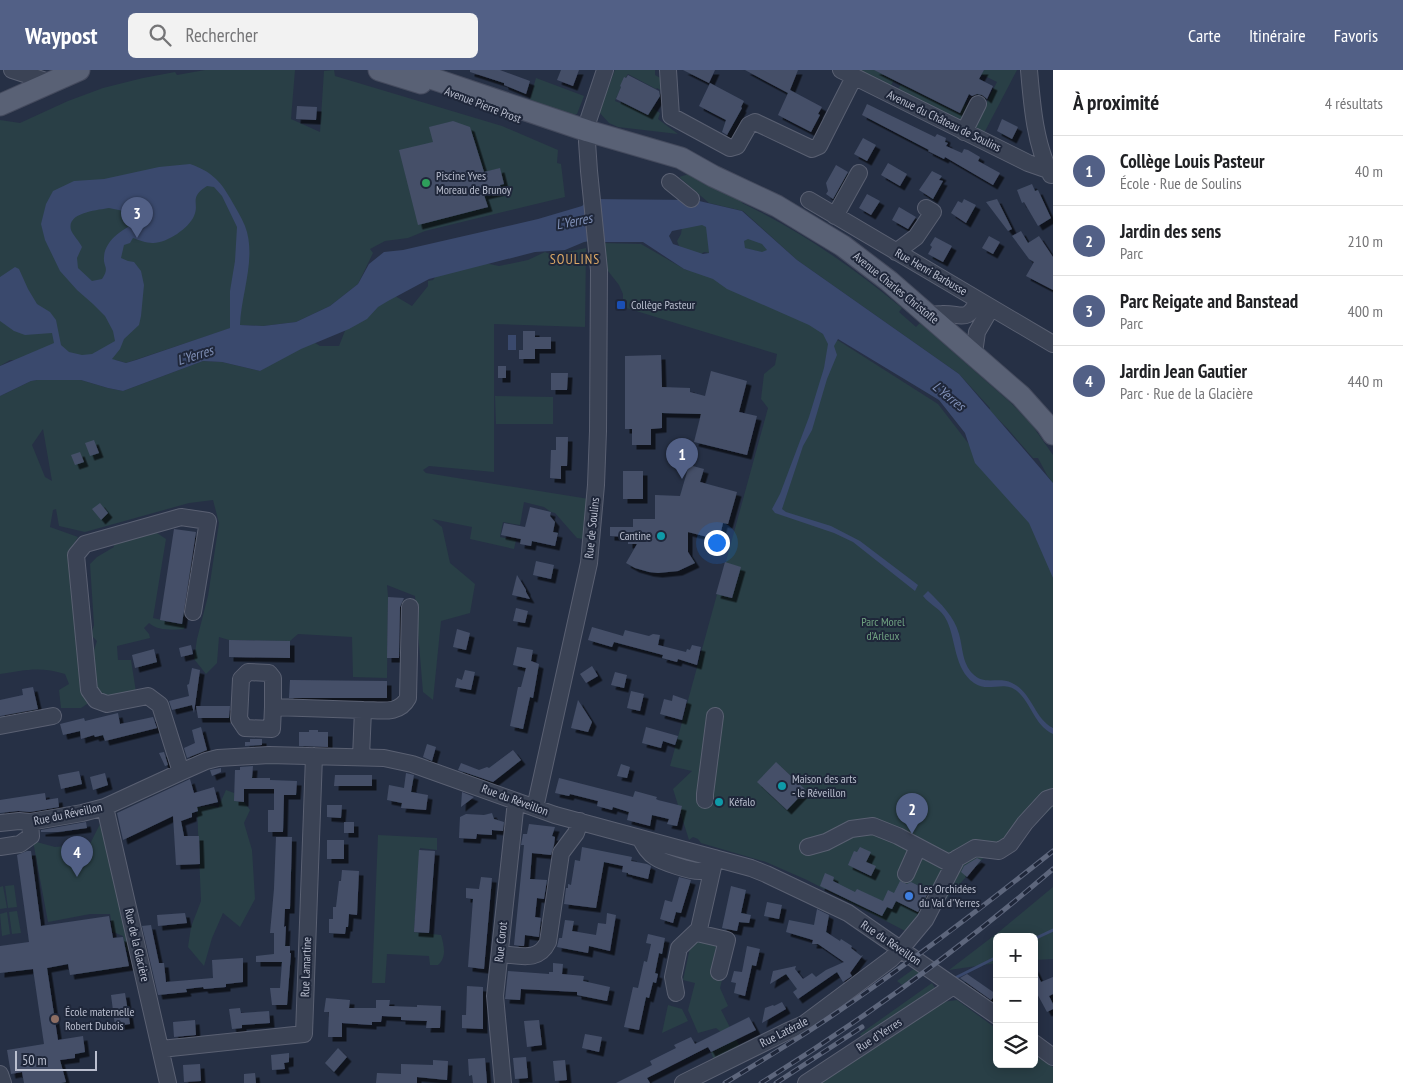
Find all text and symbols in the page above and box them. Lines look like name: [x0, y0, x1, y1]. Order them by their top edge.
search box: [128, 13, 478, 58]
text: Waypost: [25, 20, 98, 51]
icon: search: [146, 21, 174, 49]
text: Rechercher: [186, 23, 258, 47]
text: Carte: [1188, 24, 1221, 47]
text: Itinéraire: [1249, 24, 1306, 47]
text: Favoris: [1334, 24, 1378, 47]
street label: Avenue Pierre Prost: [443, 83, 524, 126]
street label: Avenue du Château de Soulins: [885, 86, 1004, 155]
text: À proximité: [1073, 89, 1159, 116]
text: 4 résultats: [1325, 93, 1383, 113]
text: Collège Louis Pasteur: [1120, 149, 1265, 173]
text: 1: [1085, 161, 1093, 181]
text: 40 m: [1355, 161, 1383, 181]
place label: Piscine Yves Moreau de Brunoy: [436, 168, 512, 197]
text: École · Rue de Soulins: [1120, 173, 1242, 193]
marker: Piscine Yves Moreau de Brunoy: [420, 177, 432, 189]
pin: 3: [121, 197, 153, 238]
water label: L'Yerres: [554, 208, 595, 233]
text: Jardin des sens: [1120, 219, 1221, 243]
text: 2: [1085, 231, 1093, 251]
text: 210 m: [1348, 231, 1383, 251]
text: Parc: [1120, 243, 1143, 263]
street label: Rue Henri Barbusse: [893, 245, 970, 298]
street label: Avenue Charles Christofle: [850, 248, 942, 327]
district label: SOULINS: [550, 250, 600, 268]
text: Parc Reigate and Banstead: [1120, 289, 1298, 313]
place label: Collège Pasteur: [631, 297, 696, 312]
marker: Collège Pasteur: [615, 299, 627, 311]
text: 3: [1085, 301, 1093, 321]
text: 400 m: [1348, 301, 1383, 321]
text: Parc: [1120, 313, 1143, 333]
water label: L'Yerres: [175, 341, 216, 369]
text: Jardin Jean Gautier: [1120, 359, 1247, 383]
text: 4: [1085, 371, 1093, 391]
text: 440 m: [1348, 371, 1383, 391]
water label: L'Yerres: [929, 377, 970, 415]
text: Parc · Rue de la Glacière: [1120, 383, 1253, 403]
pin: 1: [666, 438, 698, 479]
street label: Rue de Soulins: [581, 497, 602, 559]
place label: Cantine: [619, 528, 651, 543]
marker: Cantine: [655, 530, 667, 542]
your location: [704, 530, 730, 556]
park label: Parc Morel d’Arleux: [861, 614, 905, 643]
place label: Maison des arts - le Réveillon: [792, 771, 857, 800]
marker: Maison des arts - le Réveillon: [776, 780, 788, 792]
street label: Rue du Réveillon: [480, 781, 551, 819]
pin: 2: [896, 793, 928, 834]
place label: Kéfalo: [729, 794, 755, 809]
marker: Kéfalo: [713, 796, 725, 808]
street label: Rue du Réveillon: [32, 799, 104, 828]
pin: 4: [61, 836, 93, 877]
place label: Les Orchidées du Val d'Yerres: [919, 881, 980, 910]
marker: Les Orchidées du Val d'Yerres: [903, 890, 915, 902]
street label: Rue de la Glacière: [122, 907, 153, 983]
street label: Rue du Réveillon: [858, 917, 924, 968]
street label: Rue Corot: [491, 920, 510, 963]
map controls: [993, 933, 1038, 1068]
button: +: [993, 933, 1038, 978]
street label: Rue Lamartine: [297, 937, 314, 997]
button: −: [993, 978, 1038, 1023]
place label: École maternelle Robert Dubois: [65, 1004, 135, 1033]
marker: École maternelle Robert Dubois: [49, 1013, 61, 1025]
street label: Rue Latérale: [757, 1013, 810, 1050]
street label: Rue d'Yerres: [853, 1014, 904, 1055]
button: layers: [993, 1023, 1038, 1068]
scale bar: [15, 1048, 98, 1071]
text: 50 m: [22, 1051, 47, 1069]

